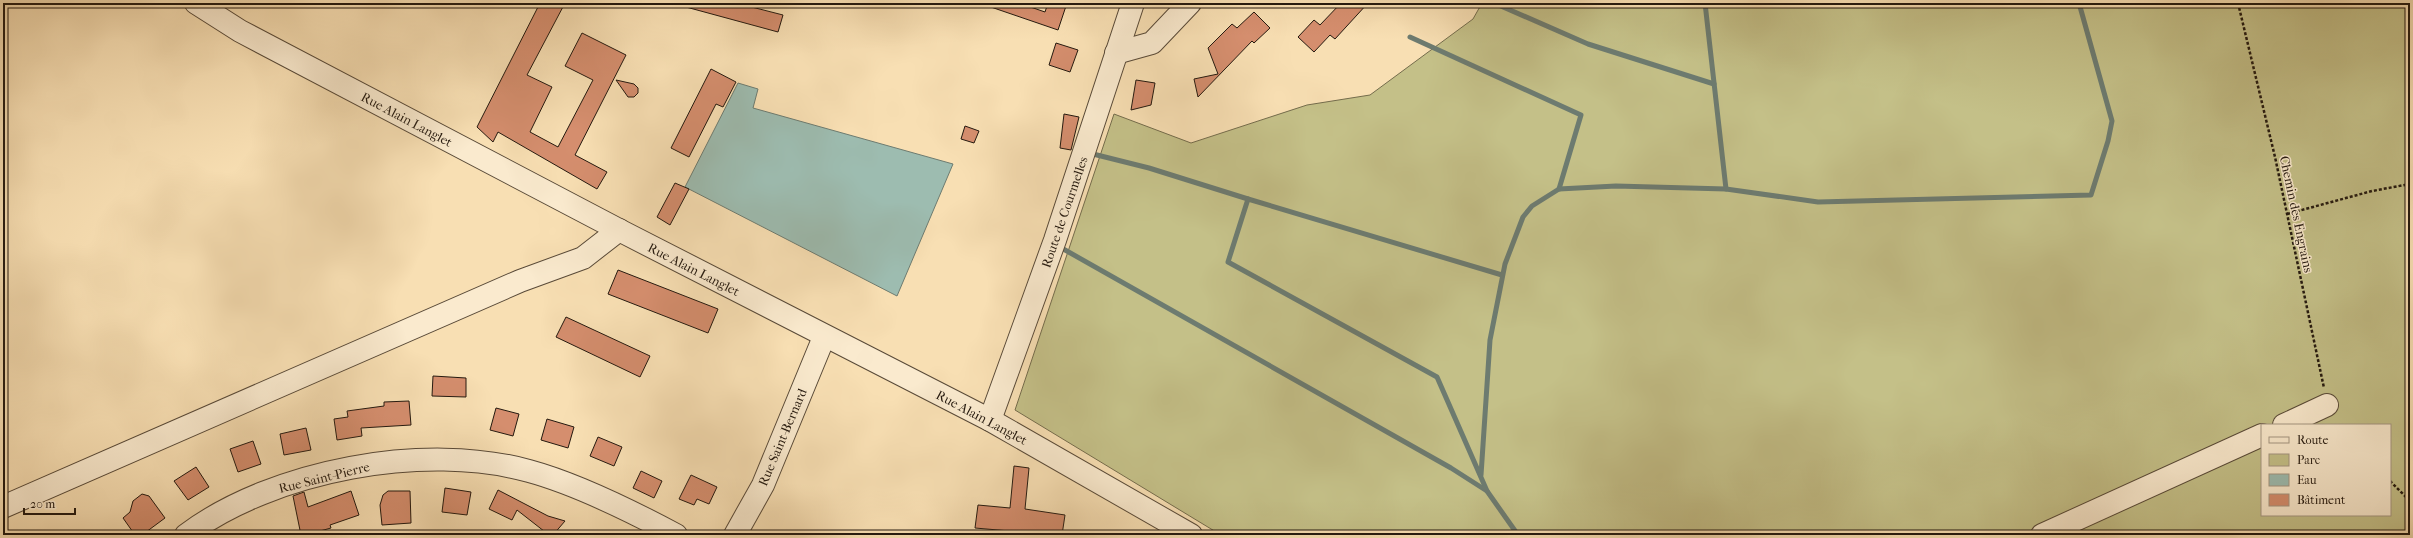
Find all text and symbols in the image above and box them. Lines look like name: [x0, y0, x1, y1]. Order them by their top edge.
street label: Rue Alain Langlet: [359, 89, 455, 150]
street label: Route de Courmelles: [1038, 154, 1091, 270]
street label: Chemin des Engrains: [2277, 154, 2316, 274]
street label: Rue Alain Langlet: [645, 240, 742, 299]
street label: Rue Saint-Bernard: [755, 385, 810, 488]
street label: Rue Alain Langlet: [934, 387, 1030, 448]
legend: [2261, 424, 2391, 516]
text: Route: [2297, 433, 2329, 447]
text: Parc: [2297, 453, 2320, 467]
street label: Rue Saint-Pierre: [277, 459, 372, 496]
text: Eau: [2297, 473, 2317, 487]
scale bar: [24, 490, 75, 516]
text: Bâtiment: [2297, 493, 2346, 507]
text: 20 m: [30, 497, 55, 511]

